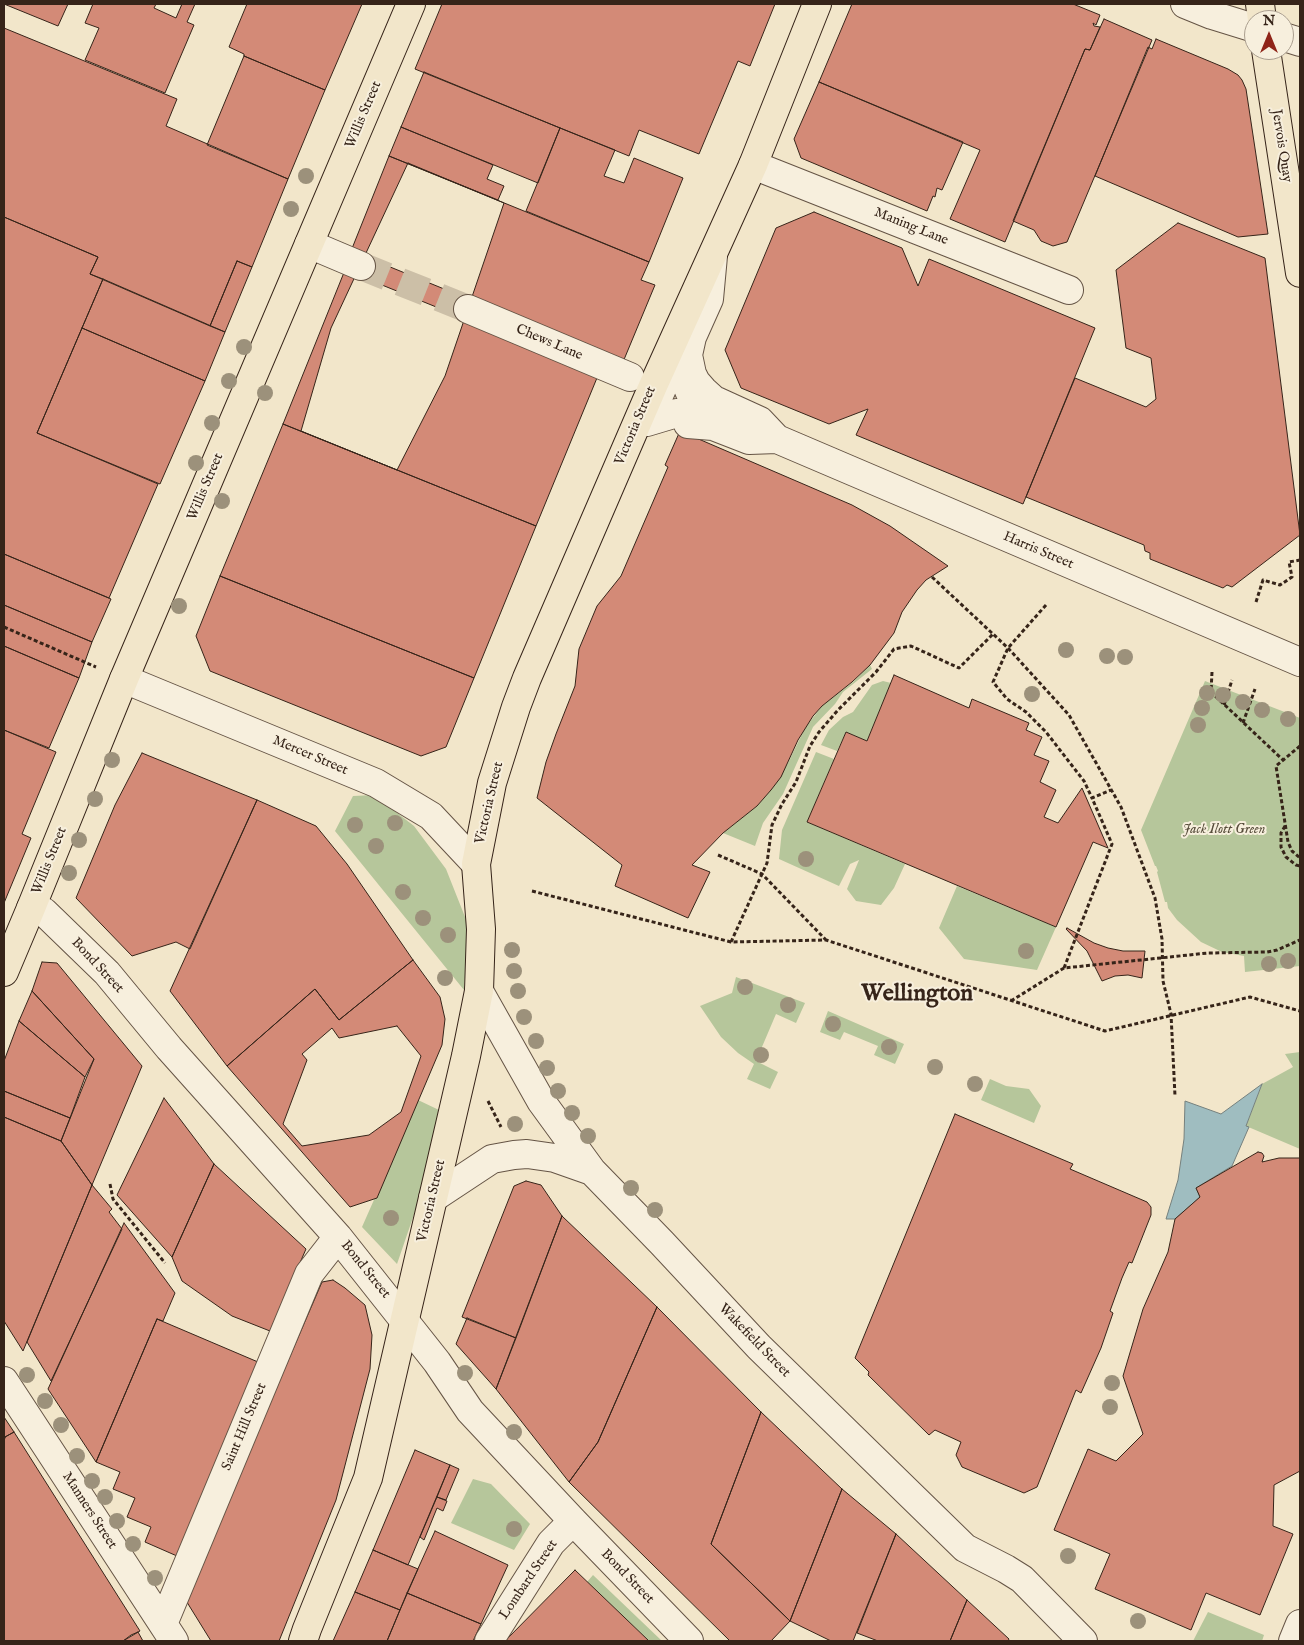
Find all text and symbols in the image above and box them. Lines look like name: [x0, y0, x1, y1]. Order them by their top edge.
north arrow: [1244, 10, 1294, 60]
text: N: [1263, 12, 1275, 30]
street label: Willis Street: [342, 79, 386, 151]
street label: Jervois Quay: [1267, 108, 1295, 184]
street label: Maning Lane: [872, 205, 950, 249]
street label: Chews Lane: [513, 321, 585, 365]
street label: Victoria Street: [612, 384, 660, 468]
street label: Willis Street: [184, 451, 228, 523]
street label: Harris Street: [1000, 529, 1076, 573]
street label: Mercer Street: [270, 733, 350, 779]
street label: Victoria Street: [472, 760, 508, 846]
park label: Jack Ilott Green: [1183, 822, 1265, 838]
street label: Willis Street: [29, 825, 71, 897]
street label: Bond Street: [67, 935, 127, 997]
district label: Wellington: [861, 981, 973, 1009]
street label: Victoria Street: [414, 1158, 450, 1244]
street label: Bond Street: [337, 1238, 393, 1302]
street label: Wakefield Street: [715, 1301, 793, 1381]
street label: Saint Hill Street: [219, 1381, 271, 1473]
street label: Manners Street: [58, 1469, 120, 1553]
street label: Lombard Street: [496, 1537, 562, 1623]
street label: Bond Street: [597, 1546, 657, 1608]

